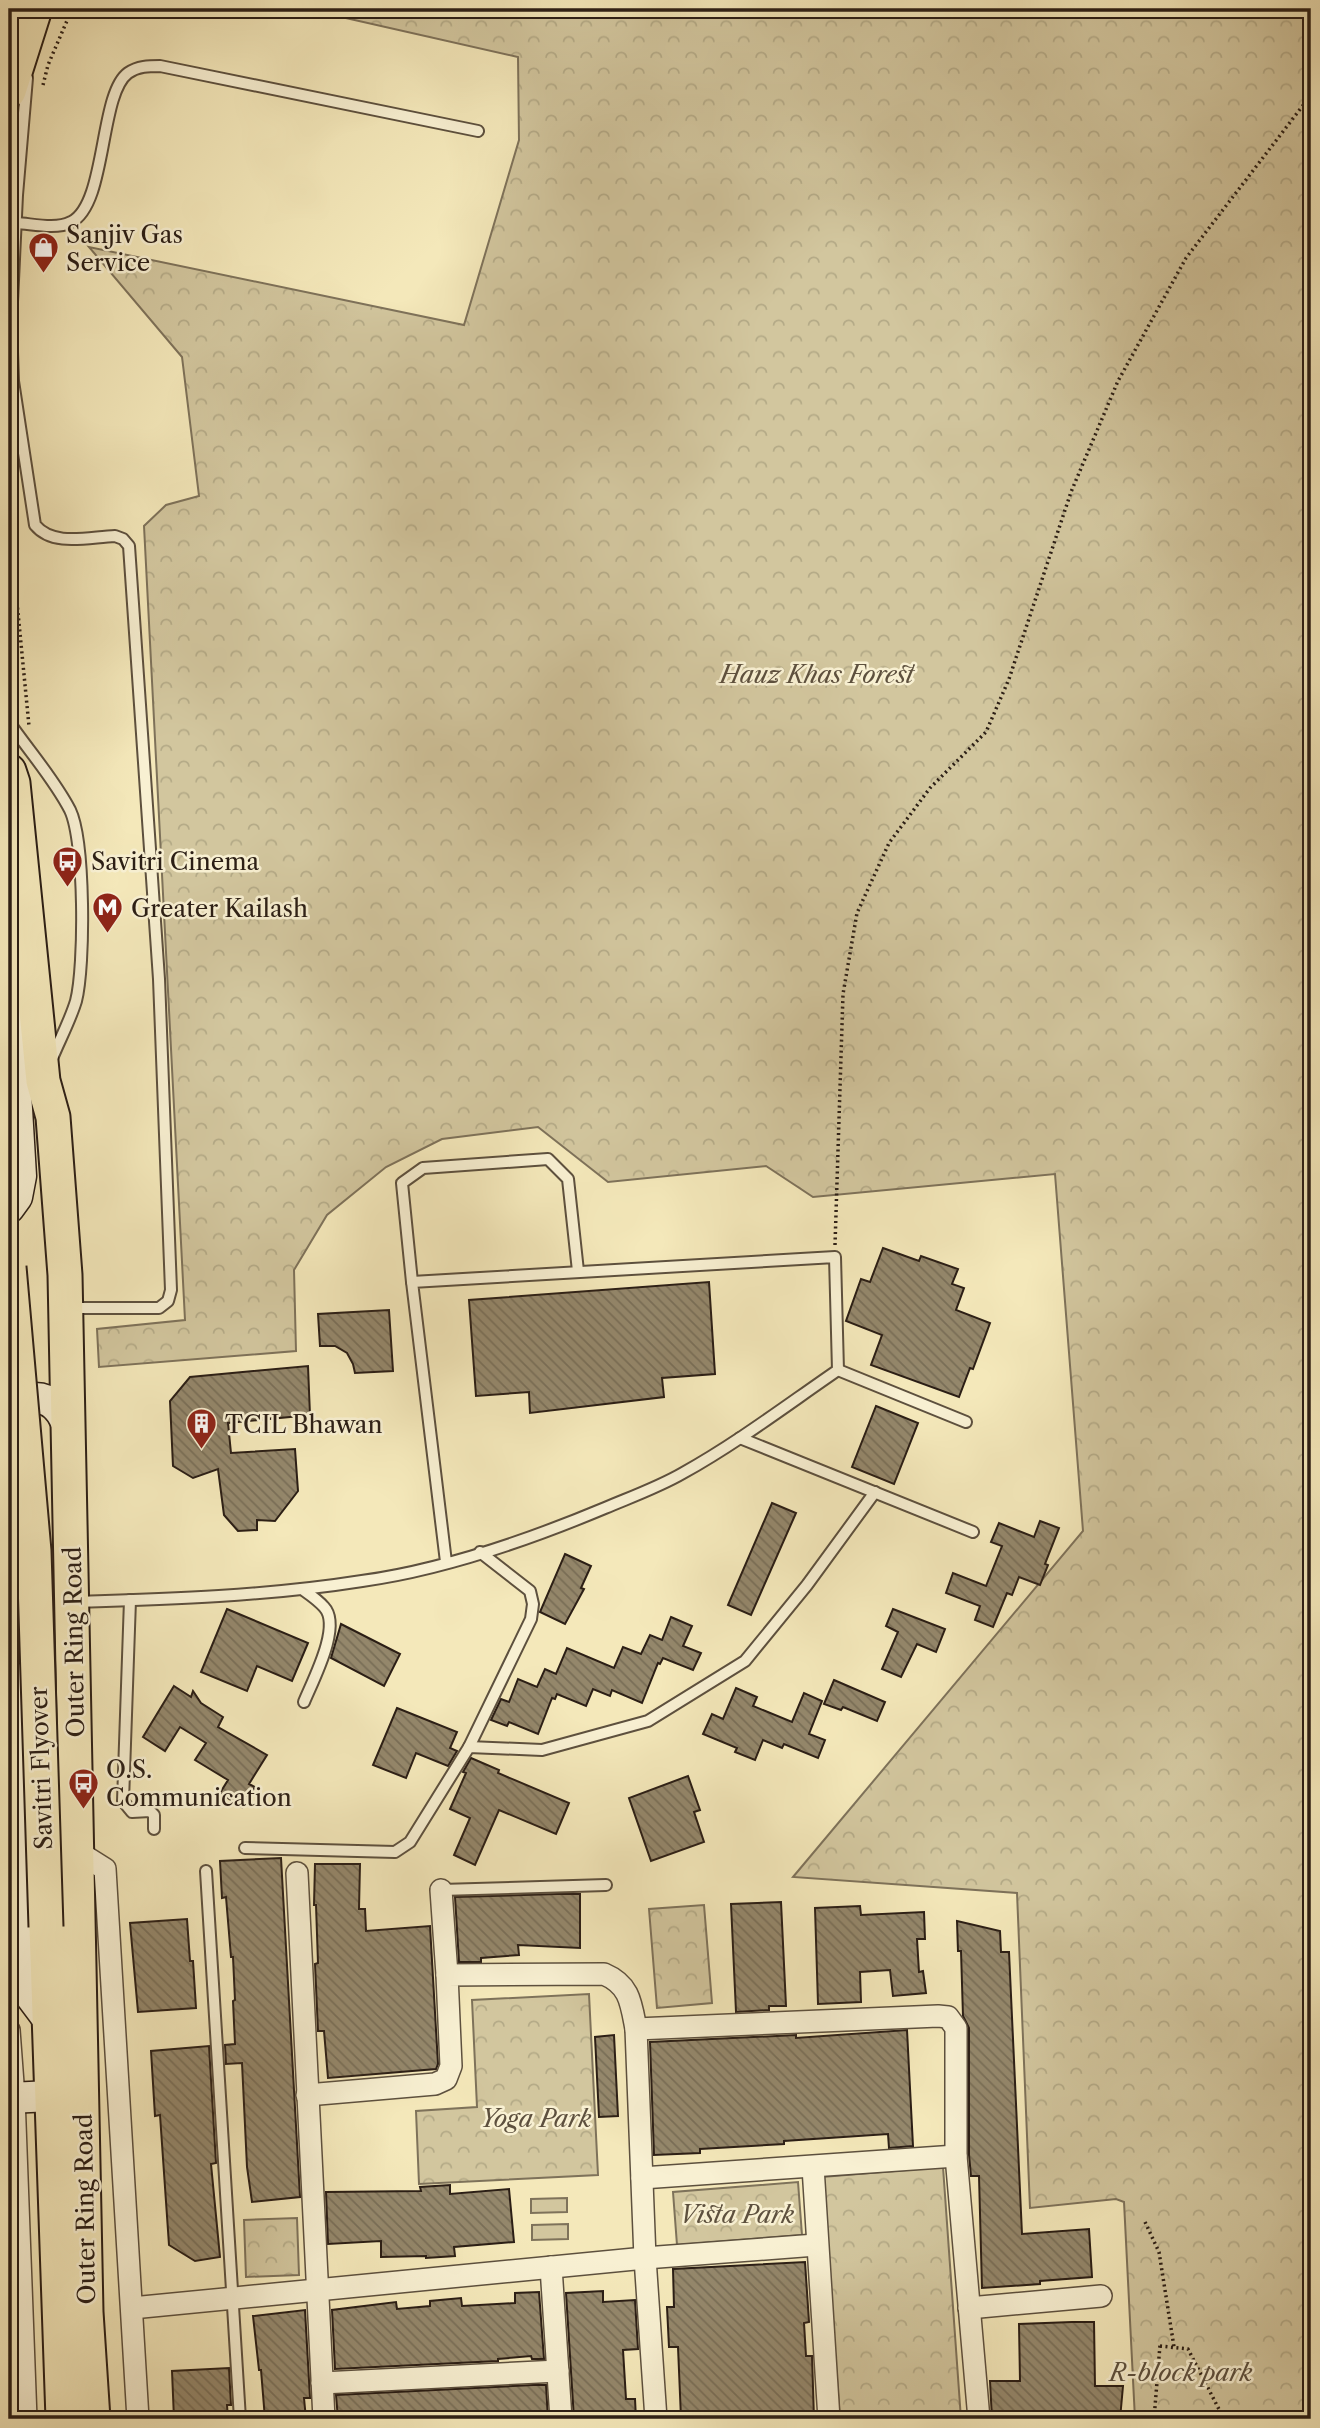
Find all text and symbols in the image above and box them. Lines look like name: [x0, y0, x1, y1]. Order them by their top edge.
place label: Sanjiv Gas Service: [66, 220, 183, 277]
shop icon: Sanjiv Gas Service: [26, 231, 60, 275]
park label: Hauz Khas Forest: [718, 660, 915, 689]
bus stop icon: Savitri Cinema: [51, 844, 85, 888]
place label: Savitri Cinema: [91, 847, 259, 876]
metro station icon: Greater Kailash: [91, 891, 125, 935]
place label: Greater Kailash: [131, 894, 308, 923]
building icon: TCIL Bhawan: [185, 1407, 219, 1451]
place label: TCIL Bhawan: [225, 1410, 383, 1439]
street label: Outer Ring Road: [58, 1546, 90, 1738]
street label: Savitri Flyover: [24, 1686, 58, 1850]
place label: O.S. Communication: [106, 1755, 292, 1812]
bus stop icon: O.S. Communication: [66, 1766, 100, 1810]
park label: Yoga Park: [481, 2104, 592, 2133]
street label: Outer Ring Road: [69, 2113, 101, 2305]
park label: Vista Park: [680, 2200, 795, 2229]
park label: R-block park: [1107, 2358, 1253, 2387]

